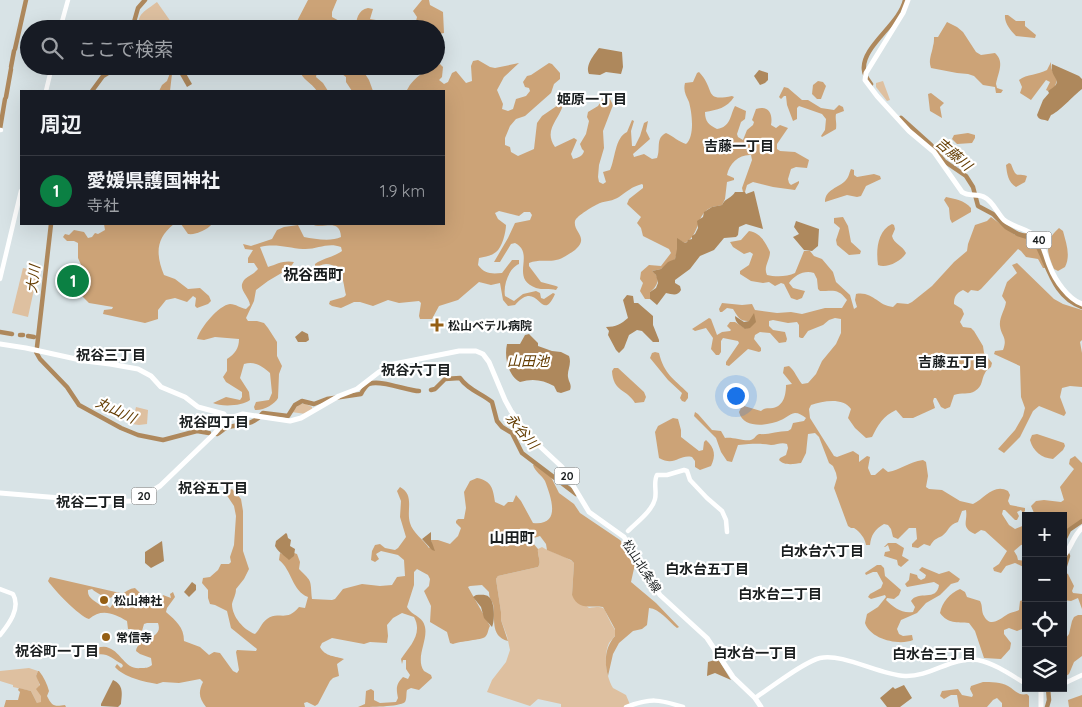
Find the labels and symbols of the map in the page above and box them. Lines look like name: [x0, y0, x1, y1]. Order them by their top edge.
district label: 姫原一丁目: [557, 90, 627, 108]
water label: 吉藤川: [932, 133, 977, 176]
district label: 吉藤一丁目: [704, 137, 774, 155]
road number: 40: [1026, 232, 1052, 248]
water label: 大川: [22, 262, 44, 294]
pin: 1: [57, 262, 89, 300]
district label: 祝谷西町: [283, 265, 343, 284]
marker: 松山ベテル病院: [430, 318, 444, 332]
place label: 松山ベテル病院: [448, 318, 532, 333]
district label: 祝谷三丁目: [76, 346, 146, 364]
water label: 山田池: [507, 352, 551, 370]
district label: 吉藤五丁目: [918, 353, 988, 371]
district label: 祝谷六丁目: [381, 361, 451, 379]
your location: [723, 383, 749, 409]
water label: 丸山川: [93, 393, 141, 428]
water label: 永谷川: [502, 409, 544, 454]
district label: 祝谷四丁目: [179, 413, 249, 431]
road number: 20: [554, 468, 580, 484]
district label: 祝谷五丁目: [178, 479, 248, 497]
road number: 20: [132, 488, 156, 504]
district label: 祝谷二丁目: [56, 493, 126, 511]
district label: 山田町: [489, 528, 535, 547]
street label: 松山北条線: [619, 537, 665, 595]
district label: 白水台六丁目: [780, 542, 864, 560]
district label: 白水台五丁目: [665, 560, 749, 578]
district label: 白水台二丁目: [738, 585, 822, 603]
place label: 松山神社: [114, 593, 162, 608]
marker: 松山神社: [98, 594, 110, 606]
place label: 常信寺: [116, 630, 152, 645]
marker: 常信寺: [100, 631, 112, 643]
district label: 祝谷町一丁目: [15, 642, 99, 660]
district label: 白水台一丁目: [713, 644, 797, 662]
district label: 白水台三丁目: [892, 645, 976, 663]

